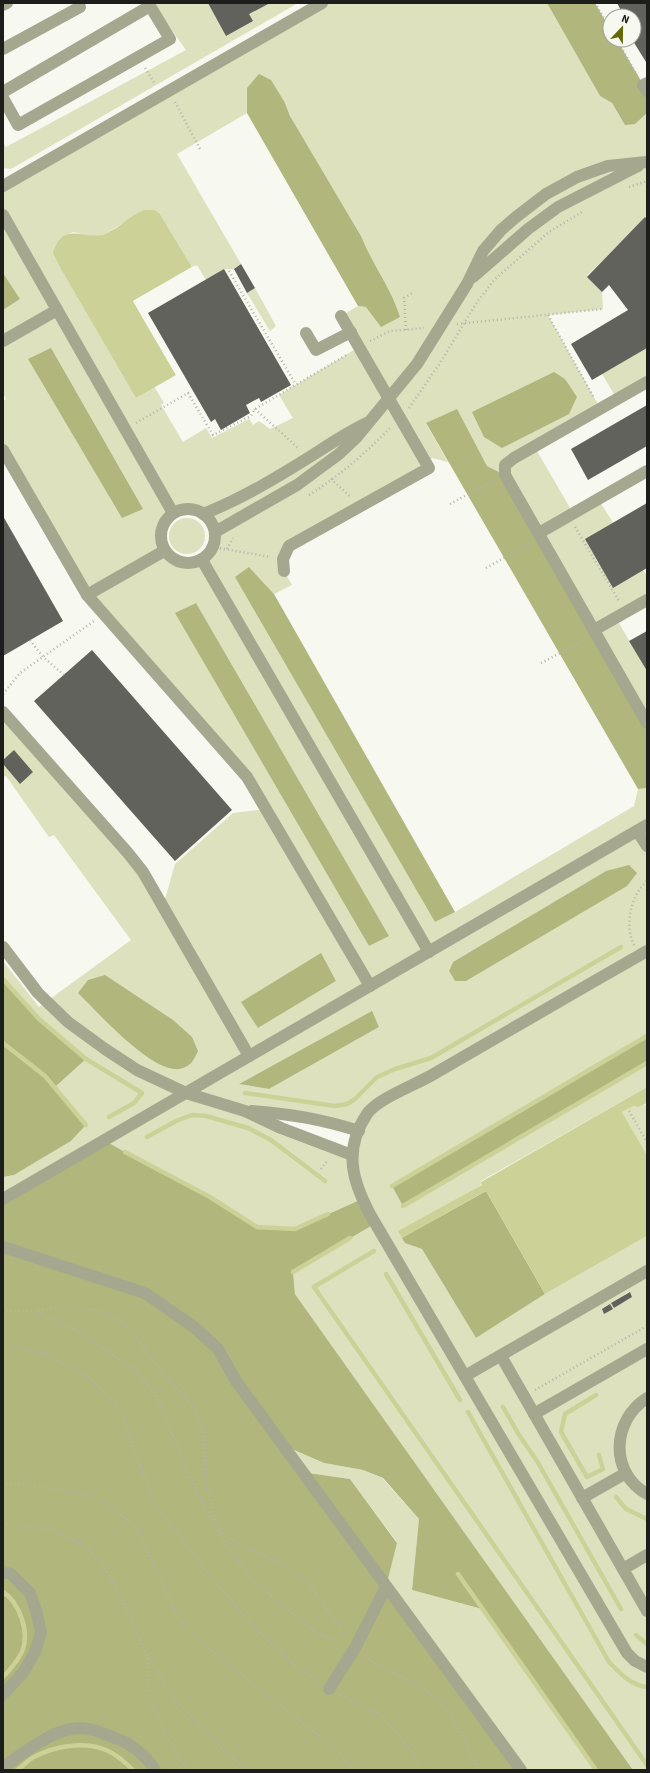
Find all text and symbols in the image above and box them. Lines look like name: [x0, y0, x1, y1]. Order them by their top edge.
north arrow: [602, 8, 642, 48]
text: N: [619, 11, 632, 28]

